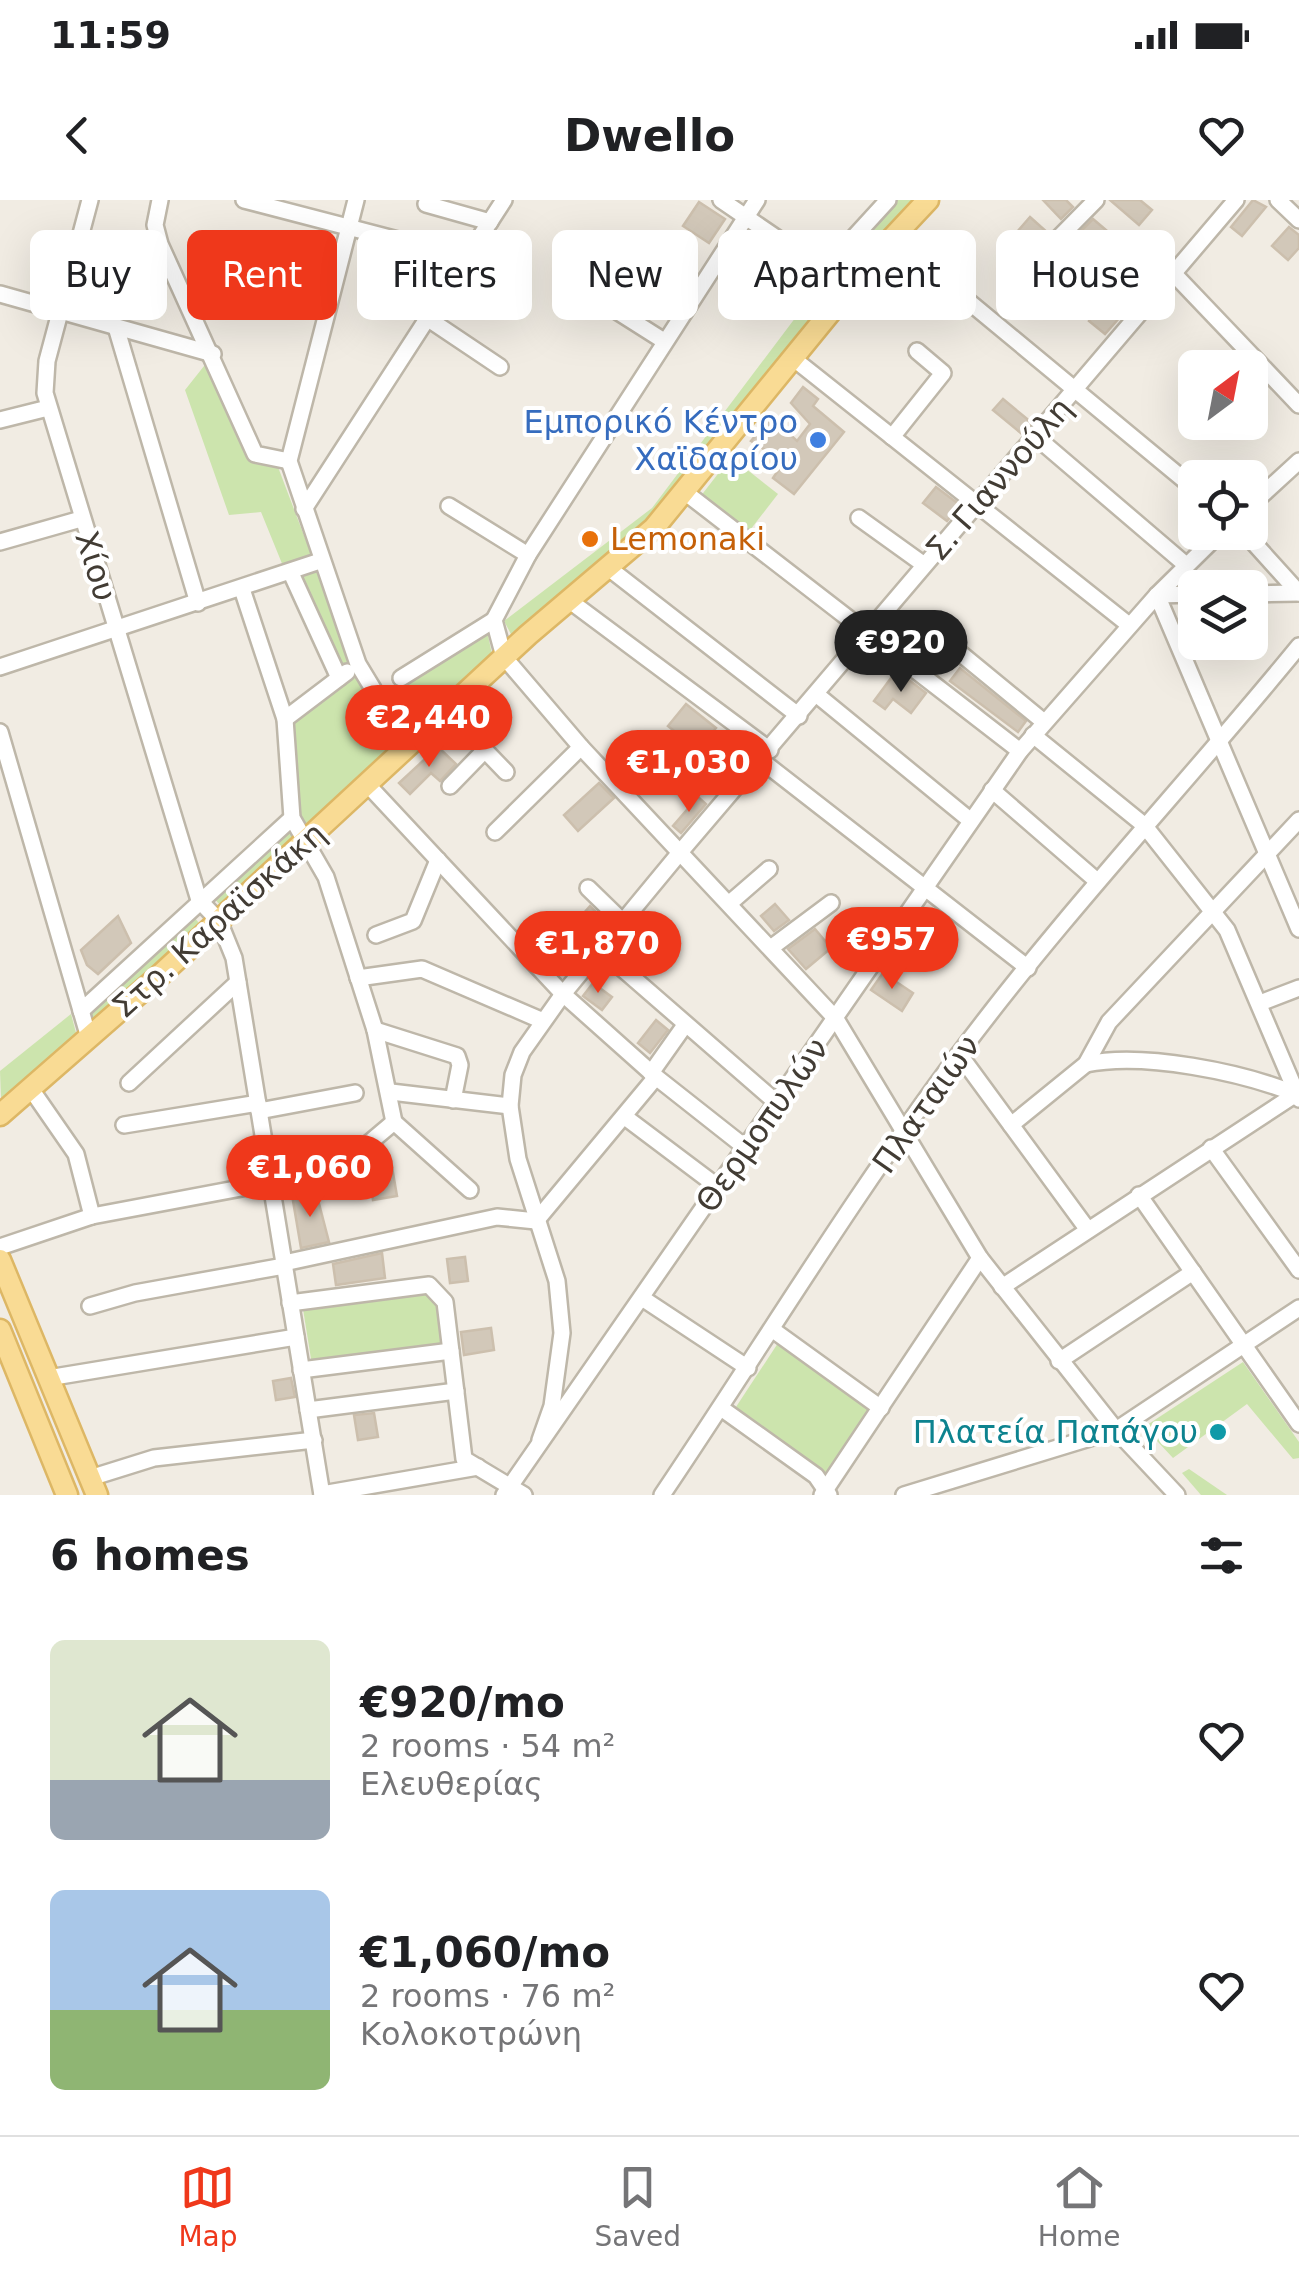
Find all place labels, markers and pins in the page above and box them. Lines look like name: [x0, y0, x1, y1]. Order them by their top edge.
place label: Εμπορικό Κέντρο Χαϊδαρίου: [524, 403, 798, 478]
marker: Εμπορικό Κέντρο Χαϊδαρίου: [807, 429, 829, 451]
place label: Lemonaki: [610, 520, 765, 558]
marker: Lemonaki: [579, 528, 601, 550]
pin: €920: [842, 610, 960, 695]
pin: €2,440: [348, 685, 510, 770]
pin: €1,030: [608, 730, 770, 815]
pin: €957: [833, 907, 951, 992]
pin: €1,870: [517, 911, 679, 996]
pin: €1,060: [229, 1135, 391, 1220]
place label: Πλατεία Παπάγου: [913, 1413, 1198, 1451]
marker: Πλατεία Παπάγου: [1207, 1421, 1229, 1443]

